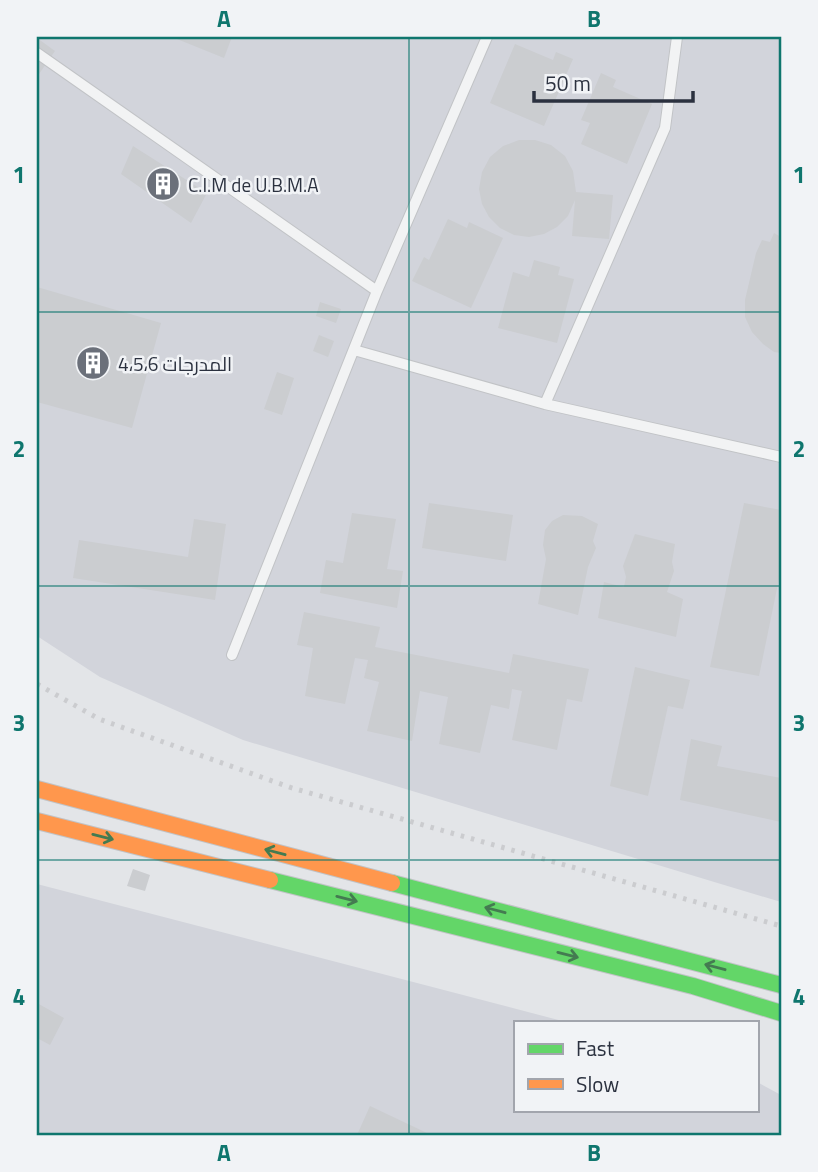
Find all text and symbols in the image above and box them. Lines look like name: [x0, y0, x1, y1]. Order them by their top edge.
text: A: [217, 1, 231, 36]
text: B: [587, 1, 601, 36]
scale bar: [534, 60, 694, 104]
text: 50 m: [545, 67, 591, 99]
text: 1: [13, 157, 25, 192]
text: 1: [793, 157, 805, 192]
building icon: C.I.M de U.B.M.A: [144, 165, 182, 203]
place label: C.I.M de U.B.M.A: [188, 170, 319, 199]
building icon: المدرجات 4،5،6: [74, 344, 112, 382]
place label: المدرجات 4،5،6: [118, 349, 232, 378]
text: 2: [13, 431, 25, 466]
text: 2: [793, 431, 805, 466]
text: 3: [13, 705, 25, 740]
text: 3: [793, 705, 805, 740]
one-way arrow: [91, 831, 114, 844]
one-way arrow: [264, 845, 287, 858]
one-way arrow: [335, 893, 358, 906]
one-way arrow: [484, 903, 507, 916]
one-way arrow: [556, 949, 579, 962]
one-way arrow: [704, 960, 726, 973]
text: 4: [13, 979, 25, 1014]
text: 4: [793, 979, 805, 1014]
legend: [514, 1021, 758, 1112]
text: Fast: [576, 1032, 615, 1064]
text: Slow: [576, 1068, 619, 1100]
text: A: [217, 1135, 231, 1170]
text: B: [587, 1135, 601, 1170]

